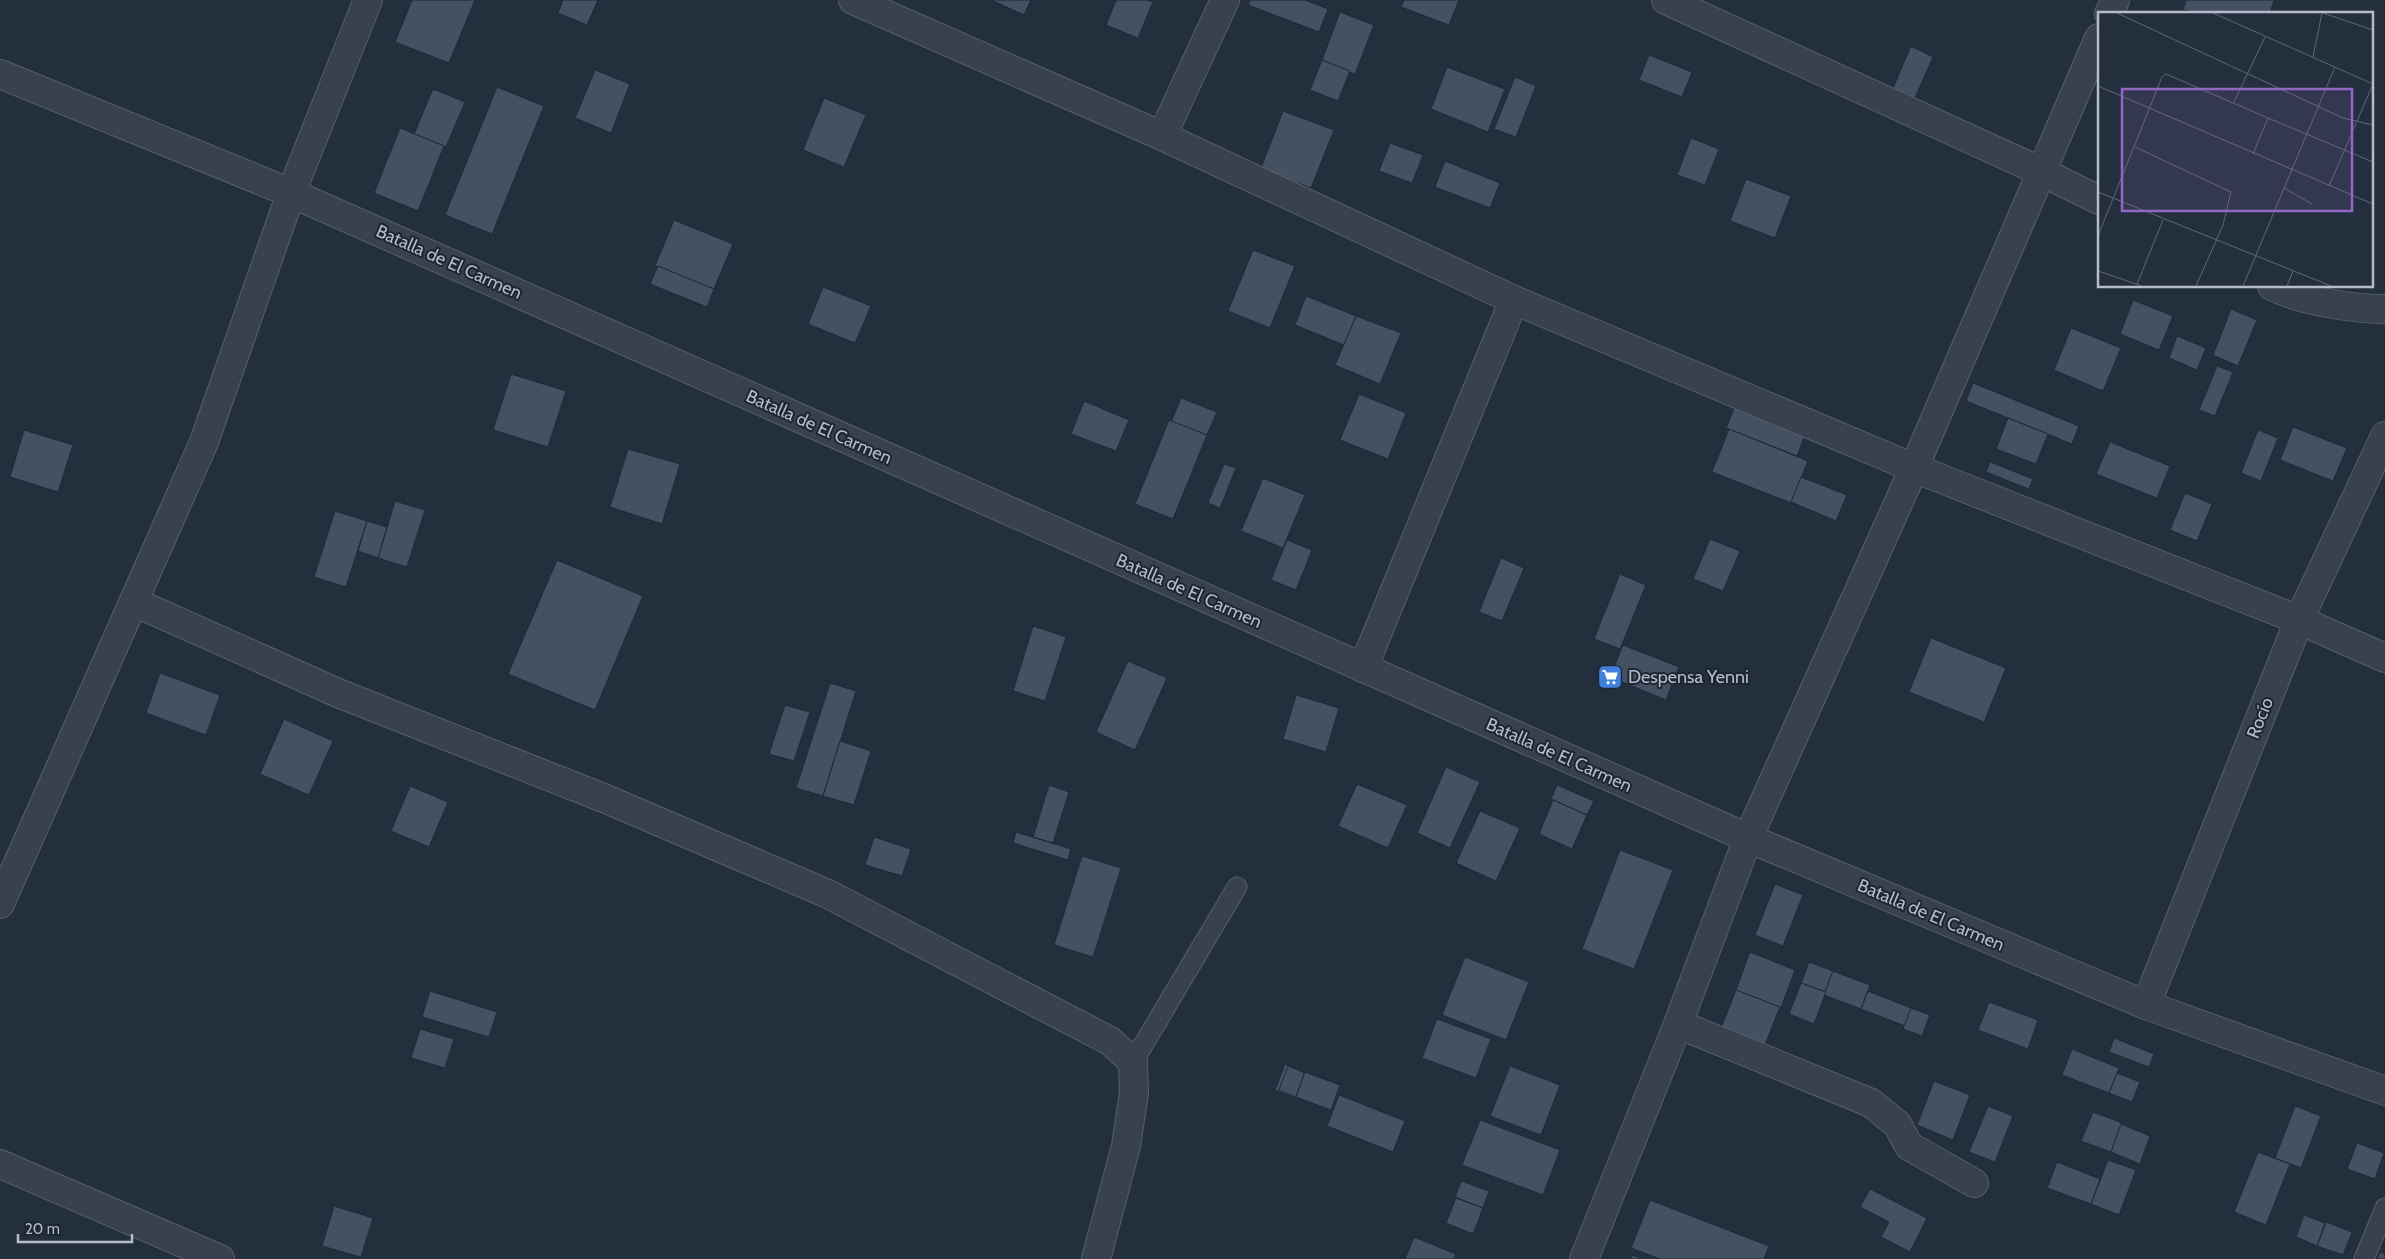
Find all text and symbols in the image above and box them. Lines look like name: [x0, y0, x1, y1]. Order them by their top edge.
inset map: [2098, 12, 2372, 288]
street label: Batalla de El Carmen: [373, 220, 525, 304]
street label: Batalla de El Carmen: [743, 385, 895, 469]
street label: Batalla de El Carmen: [1113, 549, 1265, 633]
supermarket icon: Despensa Yenni: [1597, 664, 1623, 690]
place label: Despensa Yenni: [1628, 666, 1749, 688]
street label: Rocío: [2242, 694, 2278, 742]
street label: Batalla de El Carmen: [1483, 713, 1635, 797]
street label: Batalla de El Carmen: [1854, 874, 2008, 956]
scale bar: [18, 1212, 131, 1244]
text: 20 m: [25, 1220, 60, 1238]

